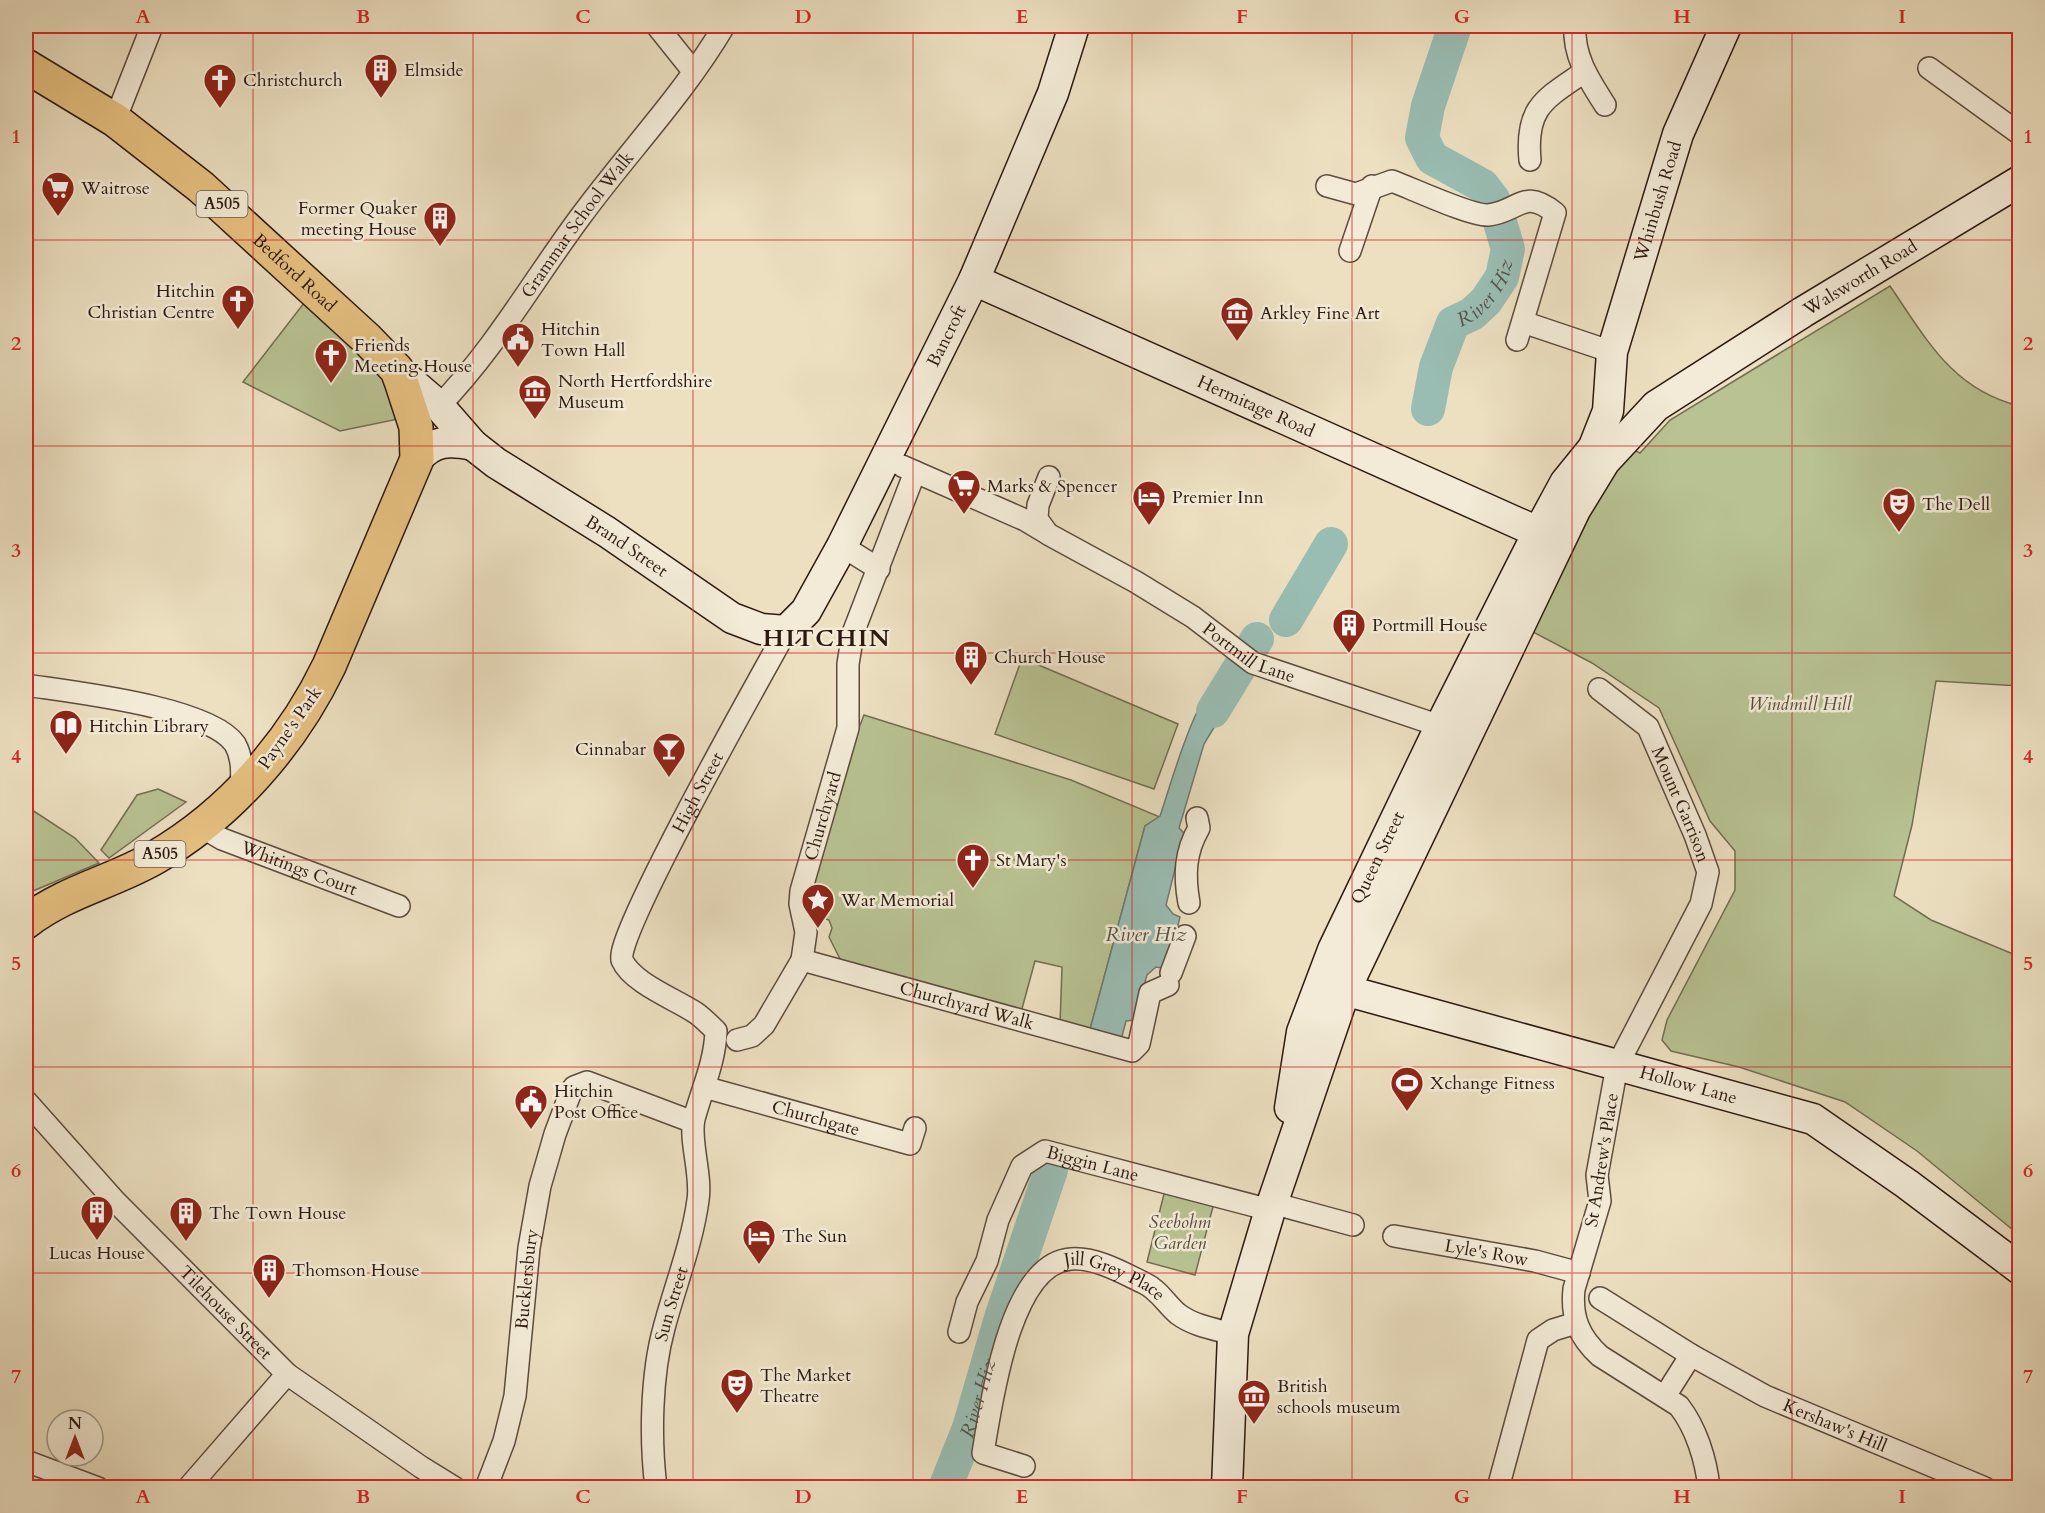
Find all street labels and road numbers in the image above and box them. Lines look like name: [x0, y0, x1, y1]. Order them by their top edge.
street label: Whinbush Road: [1627, 138, 1688, 266]
street label: Grammar School Walk: [515, 146, 640, 303]
road number: A505: [196, 191, 248, 217]
street label: Bedford Road: [247, 228, 342, 318]
street label: Walsworth Road: [1798, 233, 1922, 322]
street label: Bancroft: [920, 300, 972, 371]
street label: Hermitage Road: [1193, 369, 1319, 443]
street label: Brand Street: [581, 509, 673, 583]
street label: Portmill Lane: [1197, 616, 1298, 689]
street label: Payne's Park: [252, 681, 328, 774]
street label: Mount Garrison: [1645, 742, 1716, 866]
street label: High Street: [666, 747, 730, 837]
street label: Churchyard: [798, 768, 847, 864]
street label: Queen Street: [1344, 807, 1410, 908]
street label: Whitings Court: [236, 834, 361, 902]
road number: A505: [134, 841, 186, 867]
street label: Churchyard Walk: [897, 975, 1037, 1036]
street label: Hollow Lane: [1637, 1059, 1740, 1110]
street label: St Andrew's Place: [1579, 1091, 1625, 1229]
street label: Churchgate: [769, 1094, 862, 1142]
street label: Biggin Lane: [1044, 1139, 1142, 1188]
street label: Bucklersbury: [509, 1226, 545, 1331]
street label: Lyle's Row: [1443, 1233, 1531, 1272]
street label: Jill Grey Place: [1059, 1246, 1171, 1306]
street label: Tilehouse Street: [174, 1260, 278, 1365]
street label: Sun Street: [649, 1263, 694, 1344]
street label: Kershaw's Hill: [1779, 1392, 1891, 1458]

